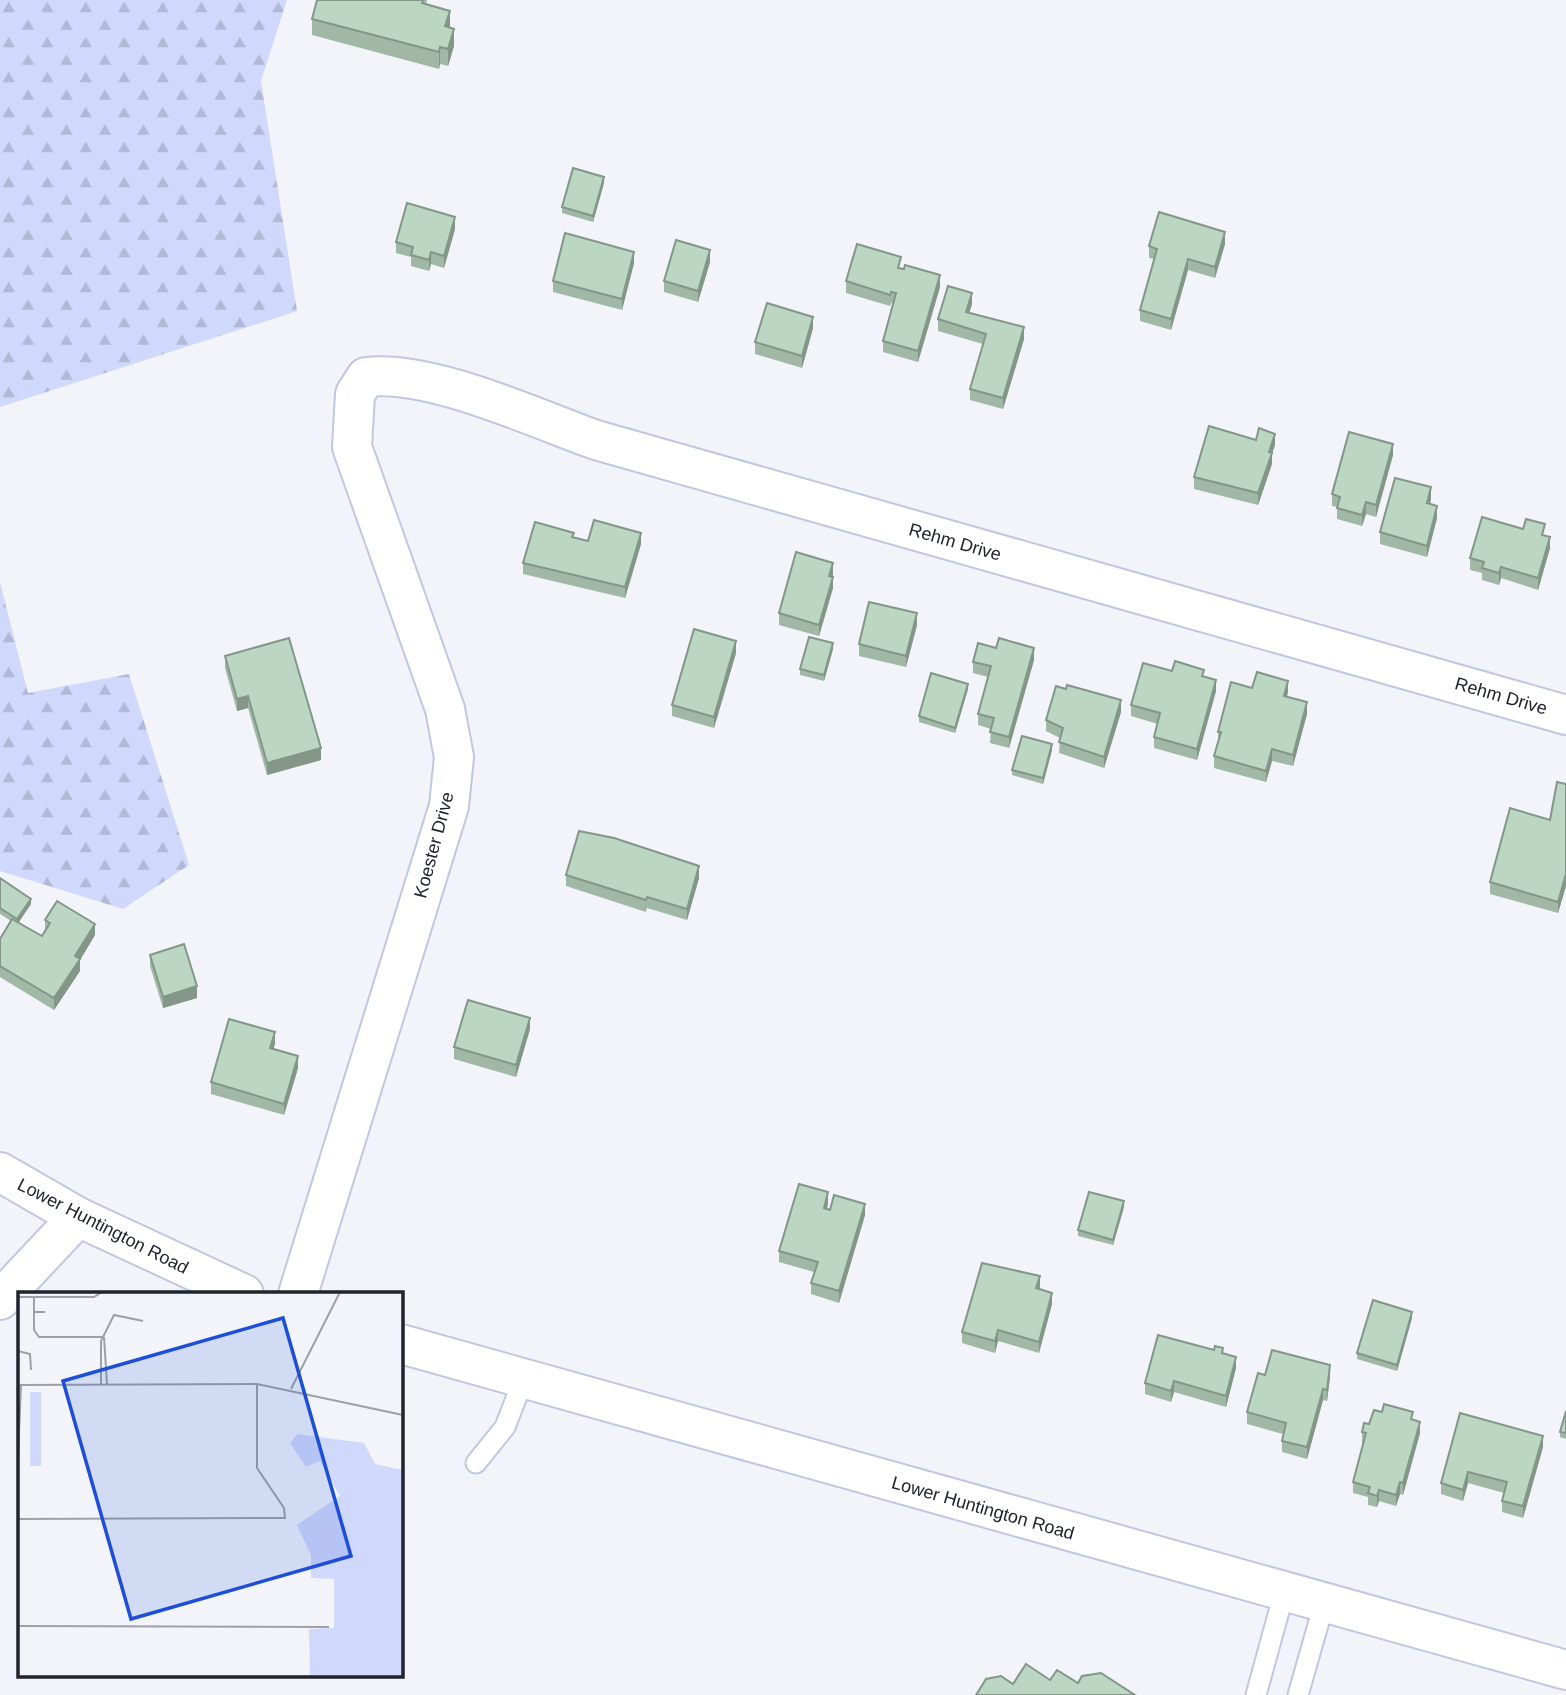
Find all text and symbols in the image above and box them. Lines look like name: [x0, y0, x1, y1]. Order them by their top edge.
street label: Rehm Drive: [907, 519, 1003, 565]
street label: Rehm Drive: [1453, 673, 1549, 719]
street label: Koester Drive: [410, 790, 458, 900]
street label: Lower Huntington Road: [14, 1174, 192, 1278]
inset map: [18, 1292, 402, 1678]
street label: Lower Huntington Road: [889, 1472, 1077, 1544]

